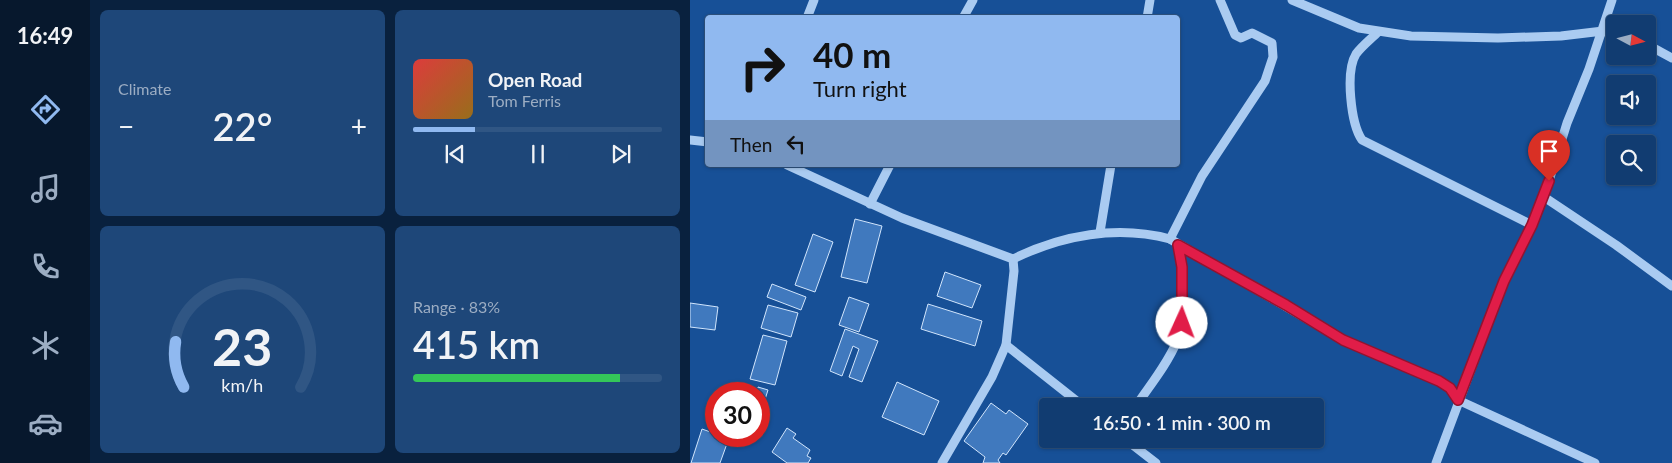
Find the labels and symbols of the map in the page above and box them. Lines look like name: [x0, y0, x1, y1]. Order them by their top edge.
north arrow: [1606, 15, 1656, 65]
pin: [1528, 130, 1570, 181]
position arrow: [1155, 296, 1207, 348]
speed limit sign: 30: [705, 382, 770, 447]

